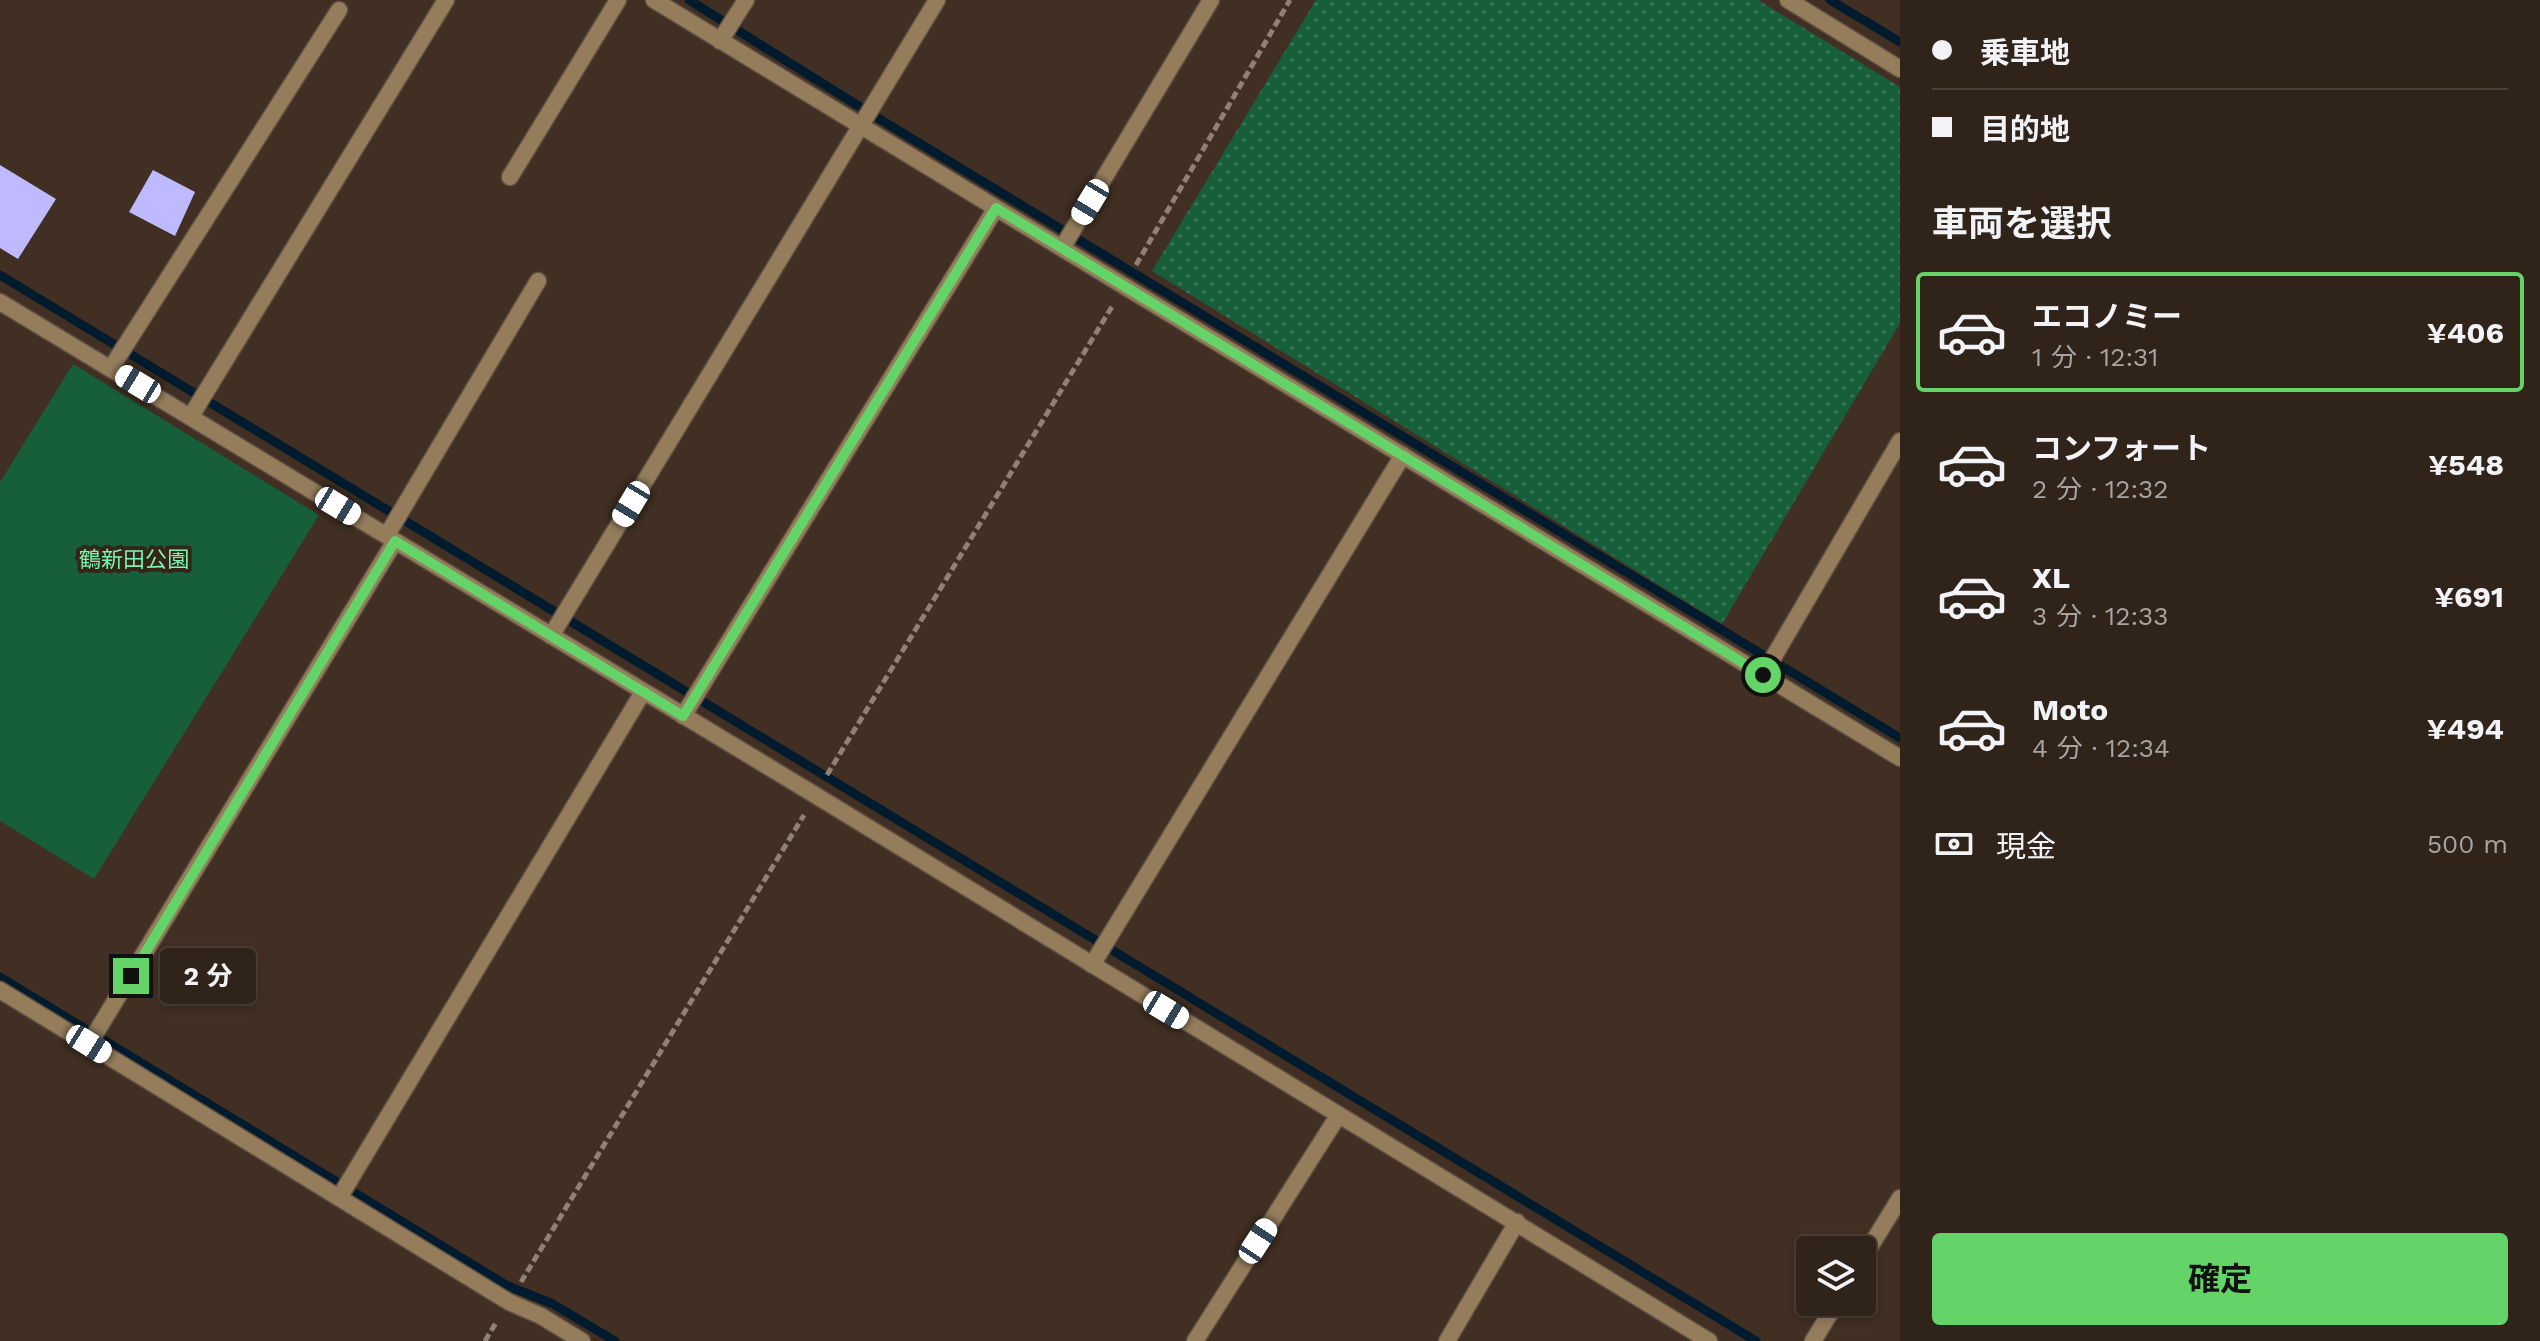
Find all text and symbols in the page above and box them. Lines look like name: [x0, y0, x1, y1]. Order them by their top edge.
text: 乗車地: [1980, 35, 2070, 70]
text: 目的地: [1980, 112, 2070, 147]
car: [1067, 175, 1113, 229]
text: 車両を選択: [1932, 203, 2112, 245]
icon: car: [1936, 296, 2008, 368]
text: エコノミー: [2032, 299, 2182, 334]
text: ¥406: [2427, 315, 2504, 350]
text: 1 分 · 12:31: [2032, 342, 2158, 372]
car: [111, 361, 165, 407]
icon: car: [1936, 428, 2008, 500]
text: コンフォート: [2032, 431, 2211, 466]
text: ¥548: [2428, 447, 2504, 482]
text: 2 分 · 12:32: [2032, 474, 2168, 504]
car: [608, 477, 654, 531]
car: [311, 483, 365, 529]
park label: 鶴新田公園: [79, 547, 189, 572]
icon: car: [1936, 560, 2008, 632]
text: XL: [2032, 560, 2070, 595]
text: ¥691: [2434, 579, 2504, 614]
text: 3 分 · 12:33: [2032, 601, 2168, 631]
route start: [1745, 657, 1781, 693]
icon: car: [1936, 692, 2008, 764]
text: Moto: [2032, 692, 2108, 727]
text: ¥494: [2427, 711, 2504, 746]
text: 4 分 · 12:34: [2032, 733, 2170, 763]
icon: cash: [1932, 822, 1976, 866]
text: 現金: [1996, 829, 2056, 864]
text: 500 m: [2427, 829, 2508, 859]
callout: 2 分: [159, 948, 255, 1004]
route end: [113, 958, 149, 994]
text: 2 分: [184, 961, 232, 991]
car: [1139, 987, 1193, 1033]
car: [62, 1021, 116, 1067]
car: [1235, 1214, 1281, 1268]
button: 確定: [1932, 1233, 2508, 1325]
map controls: [1796, 1236, 1876, 1316]
button: layers: [1796, 1236, 1876, 1316]

